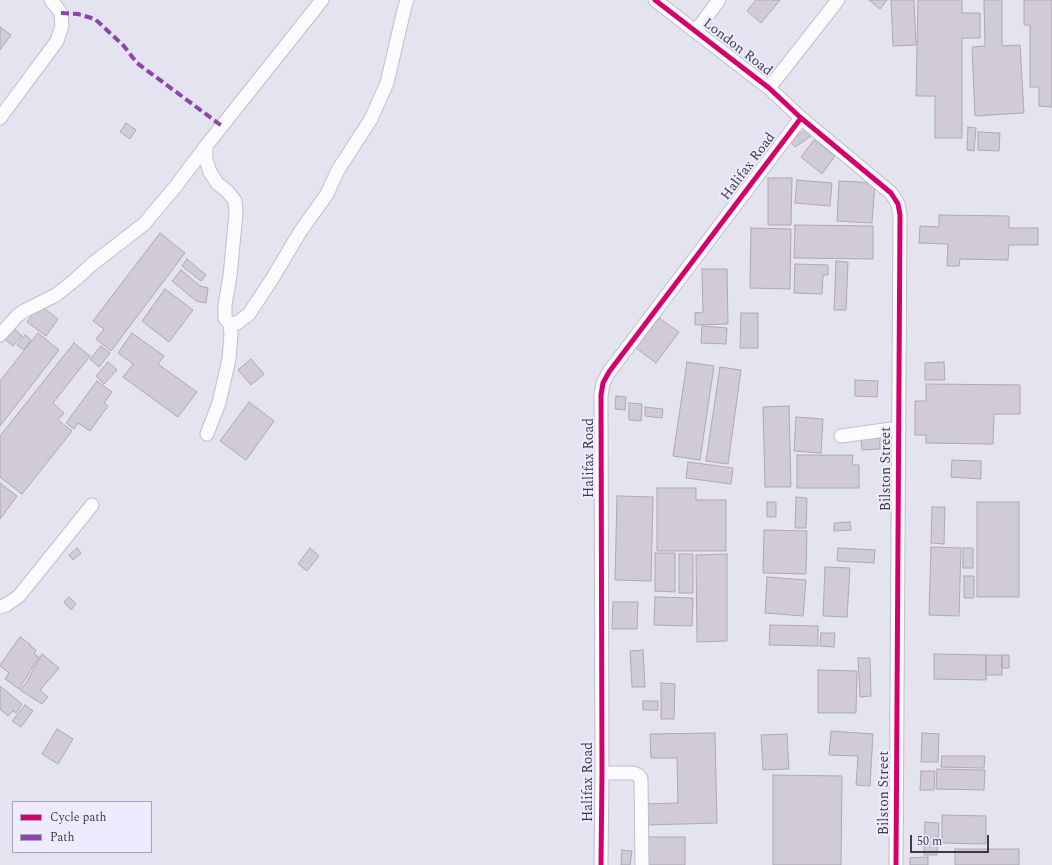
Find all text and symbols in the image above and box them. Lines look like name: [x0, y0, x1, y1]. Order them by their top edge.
street label: London Road: [699, 16, 775, 80]
street label: Halifax Road: [718, 130, 780, 204]
street label: Halifax Road: [582, 418, 598, 498]
street label: Bilston Street: [879, 427, 895, 511]
street label: Halifax Road: [581, 742, 597, 822]
street label: Bilston Street: [877, 751, 893, 835]
legend: [12, 801, 152, 853]
text: Cycle path: [50, 808, 107, 827]
scale bar: [912, 827, 991, 853]
text: Path: [50, 828, 75, 847]
text: 50 m: [917, 832, 942, 851]

